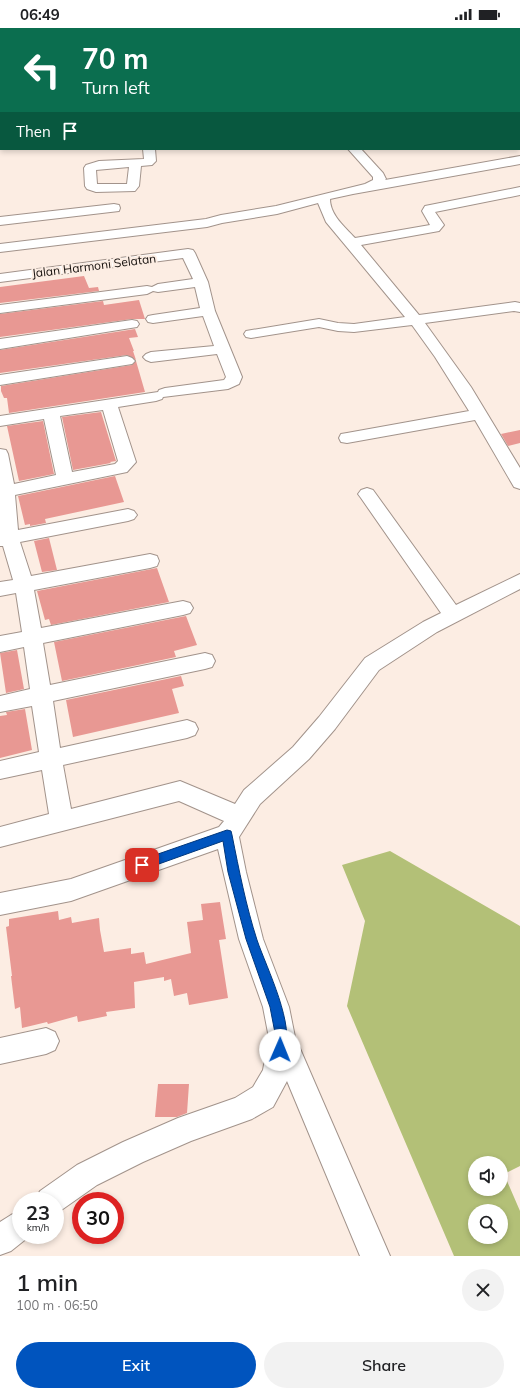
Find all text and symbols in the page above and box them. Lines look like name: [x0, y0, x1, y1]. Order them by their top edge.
text: 06:49: [20, 5, 60, 24]
text: 70 m: [82, 41, 148, 76]
icon: left: [16, 44, 68, 96]
text: Turn left: [82, 76, 150, 99]
icon: arrive: [59, 120, 81, 142]
text: Then: [16, 122, 51, 141]
street label: Jalan Harmoni Selatan: [31, 250, 157, 281]
pin: [125, 848, 159, 882]
icon: arrive: [131, 854, 153, 876]
position arrow: [259, 1029, 301, 1071]
map controls: [468, 1156, 508, 1244]
button: sound: [468, 1156, 508, 1196]
speed limit sign: 30: [72, 1192, 124, 1244]
text: 23: [26, 1200, 50, 1225]
button: search: [468, 1204, 508, 1244]
text: km/h: [27, 1221, 49, 1234]
text: 1 min: [16, 1267, 78, 1297]
button: close: [462, 1269, 504, 1311]
text: 100 m · 06:50: [16, 1297, 98, 1313]
button: Exit: [16, 1342, 256, 1388]
button: Share: [264, 1342, 504, 1388]

